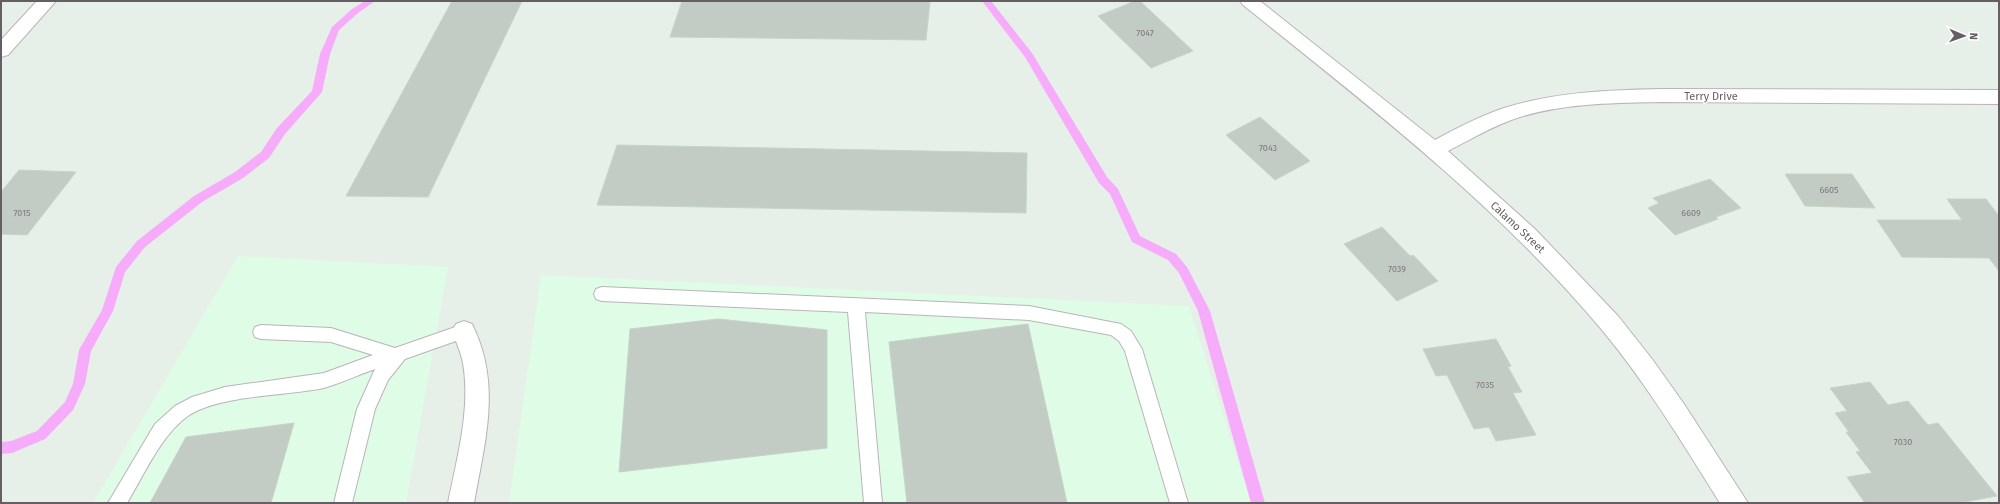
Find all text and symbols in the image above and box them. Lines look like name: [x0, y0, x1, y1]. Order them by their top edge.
north arrow: [1944, 16, 1984, 56]
house number: 7047: [1136, 28, 1154, 38]
text: N: [1967, 32, 1980, 40]
street label: Terry Drive: [1684, 90, 1738, 103]
house number: 7043: [1259, 143, 1277, 153]
house number: 6605: [1819, 185, 1839, 195]
street label: Calamo Street: [1488, 199, 1548, 256]
house number: 7015: [13, 208, 31, 218]
house number: 6609: [1681, 208, 1701, 218]
house number: 7039: [1388, 264, 1406, 274]
house number: 7035: [1476, 380, 1494, 390]
house number: 7030: [1894, 437, 1912, 447]

